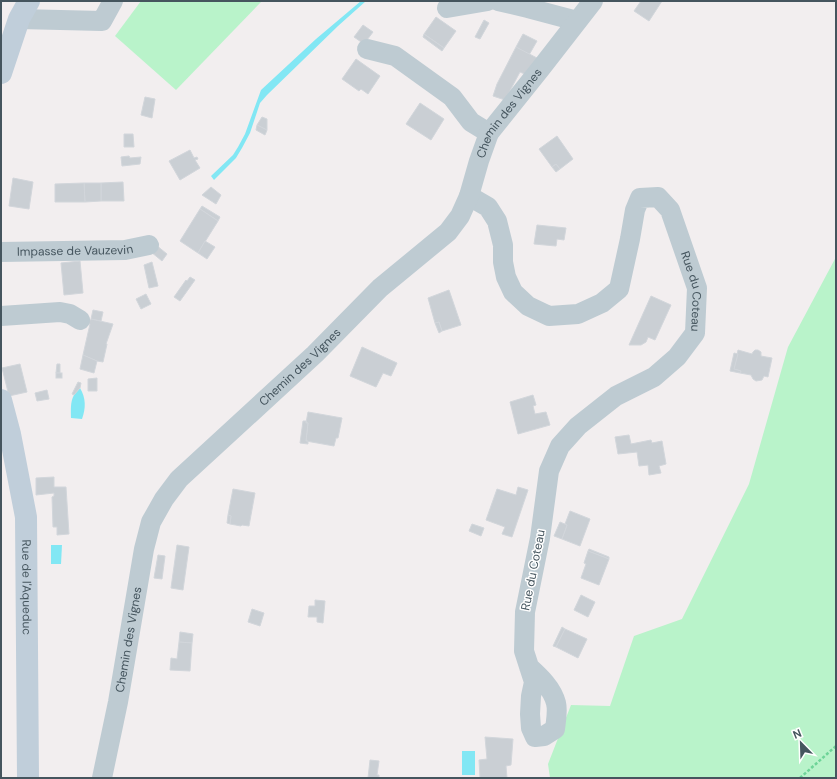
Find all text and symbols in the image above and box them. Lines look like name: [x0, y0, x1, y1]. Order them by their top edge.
street label: Chemin des Vignes: [473, 65, 546, 160]
street label: Impasse de Vauzevin: [17, 240, 135, 260]
street label: Rue du Coteau: [677, 249, 705, 332]
street label: Chemin des Vignes: [256, 324, 344, 410]
street label: Rue du Coteau: [517, 528, 549, 612]
street label: Rue de l'Aqueduc: [18, 539, 35, 635]
street label: Chemin des Vignes: [112, 585, 145, 694]
north arrow: [781, 723, 821, 763]
text: N: [791, 726, 804, 742]

